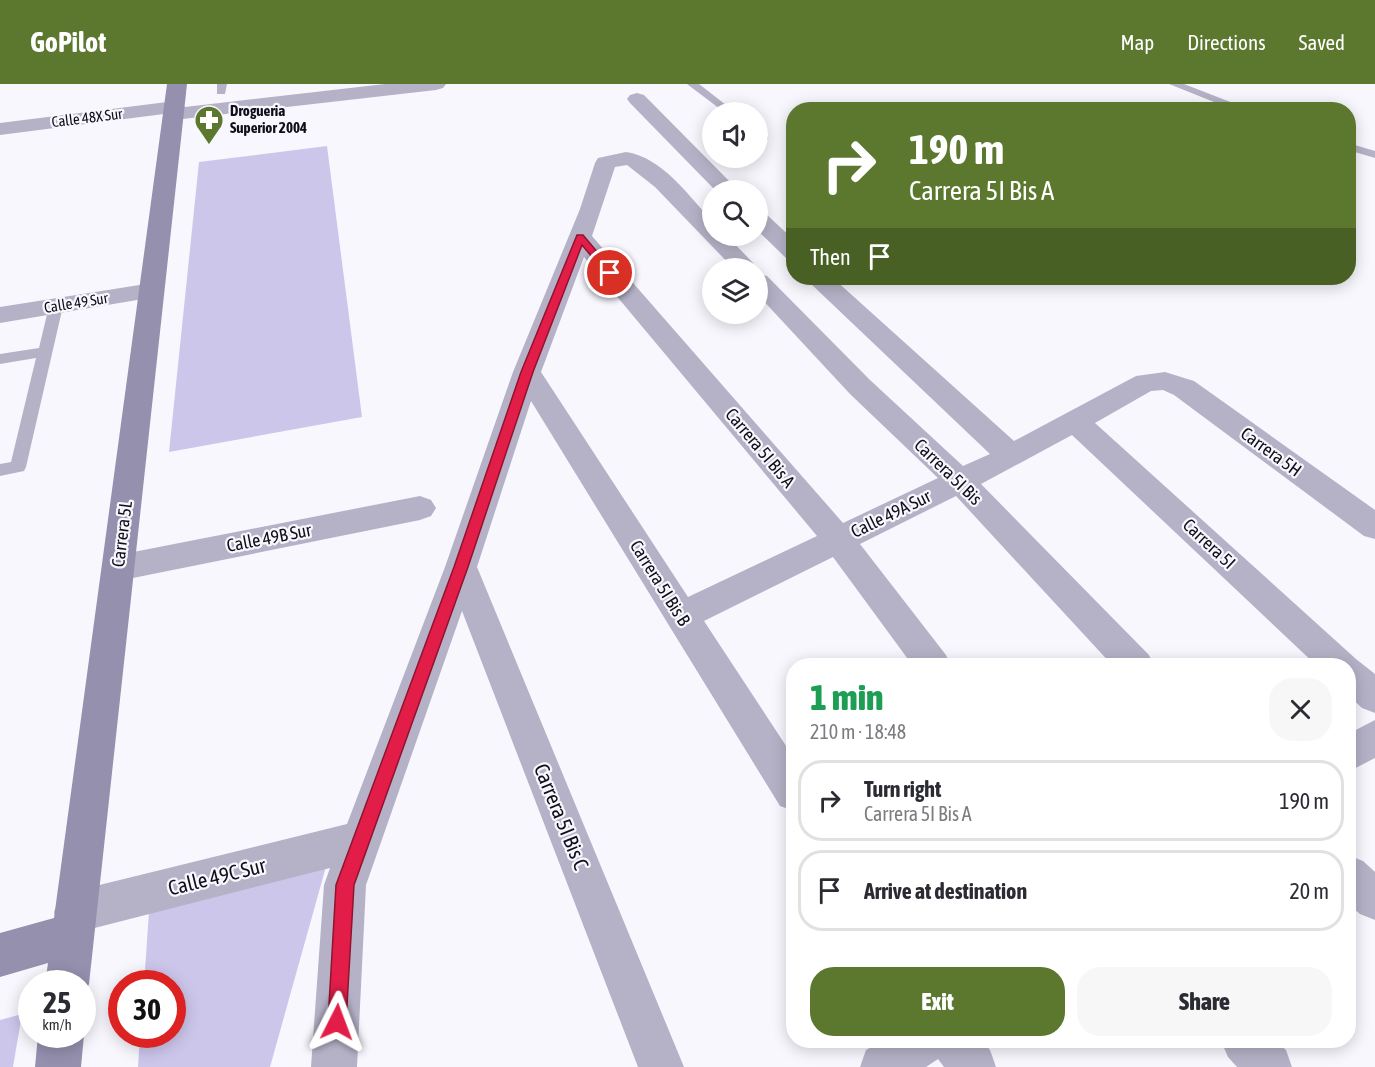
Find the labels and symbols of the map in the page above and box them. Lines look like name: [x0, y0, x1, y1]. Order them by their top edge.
place label: Drogueria Superior 2004: [230, 102, 307, 136]
pharmacy icon: Drogueria Superior 2004: [193, 104, 225, 146]
street label: Calle 48X Sur: [51, 105, 124, 130]
pin: [584, 247, 635, 298]
street label: Calle 49 Sur: [43, 289, 110, 316]
street label: Carrera 5I Bis A: [721, 404, 800, 492]
street label: Carrera 5H: [1237, 423, 1306, 481]
street label: Carrera 5I Bis: [910, 434, 986, 509]
street label: Calle 49A Sur: [847, 485, 935, 542]
street label: Carrera 5L: [107, 500, 136, 568]
street label: Carrera 5I: [1179, 514, 1240, 573]
street label: Calle 49B Sur: [225, 519, 314, 556]
street label: Carrera 5I Bis B: [626, 536, 695, 630]
street label: Carrera 5I Bis C: [530, 760, 594, 874]
street label: Calle 49C Sur: [165, 852, 269, 900]
speed limit sign: 30: [108, 970, 186, 1048]
position arrow: [305, 990, 369, 1054]

